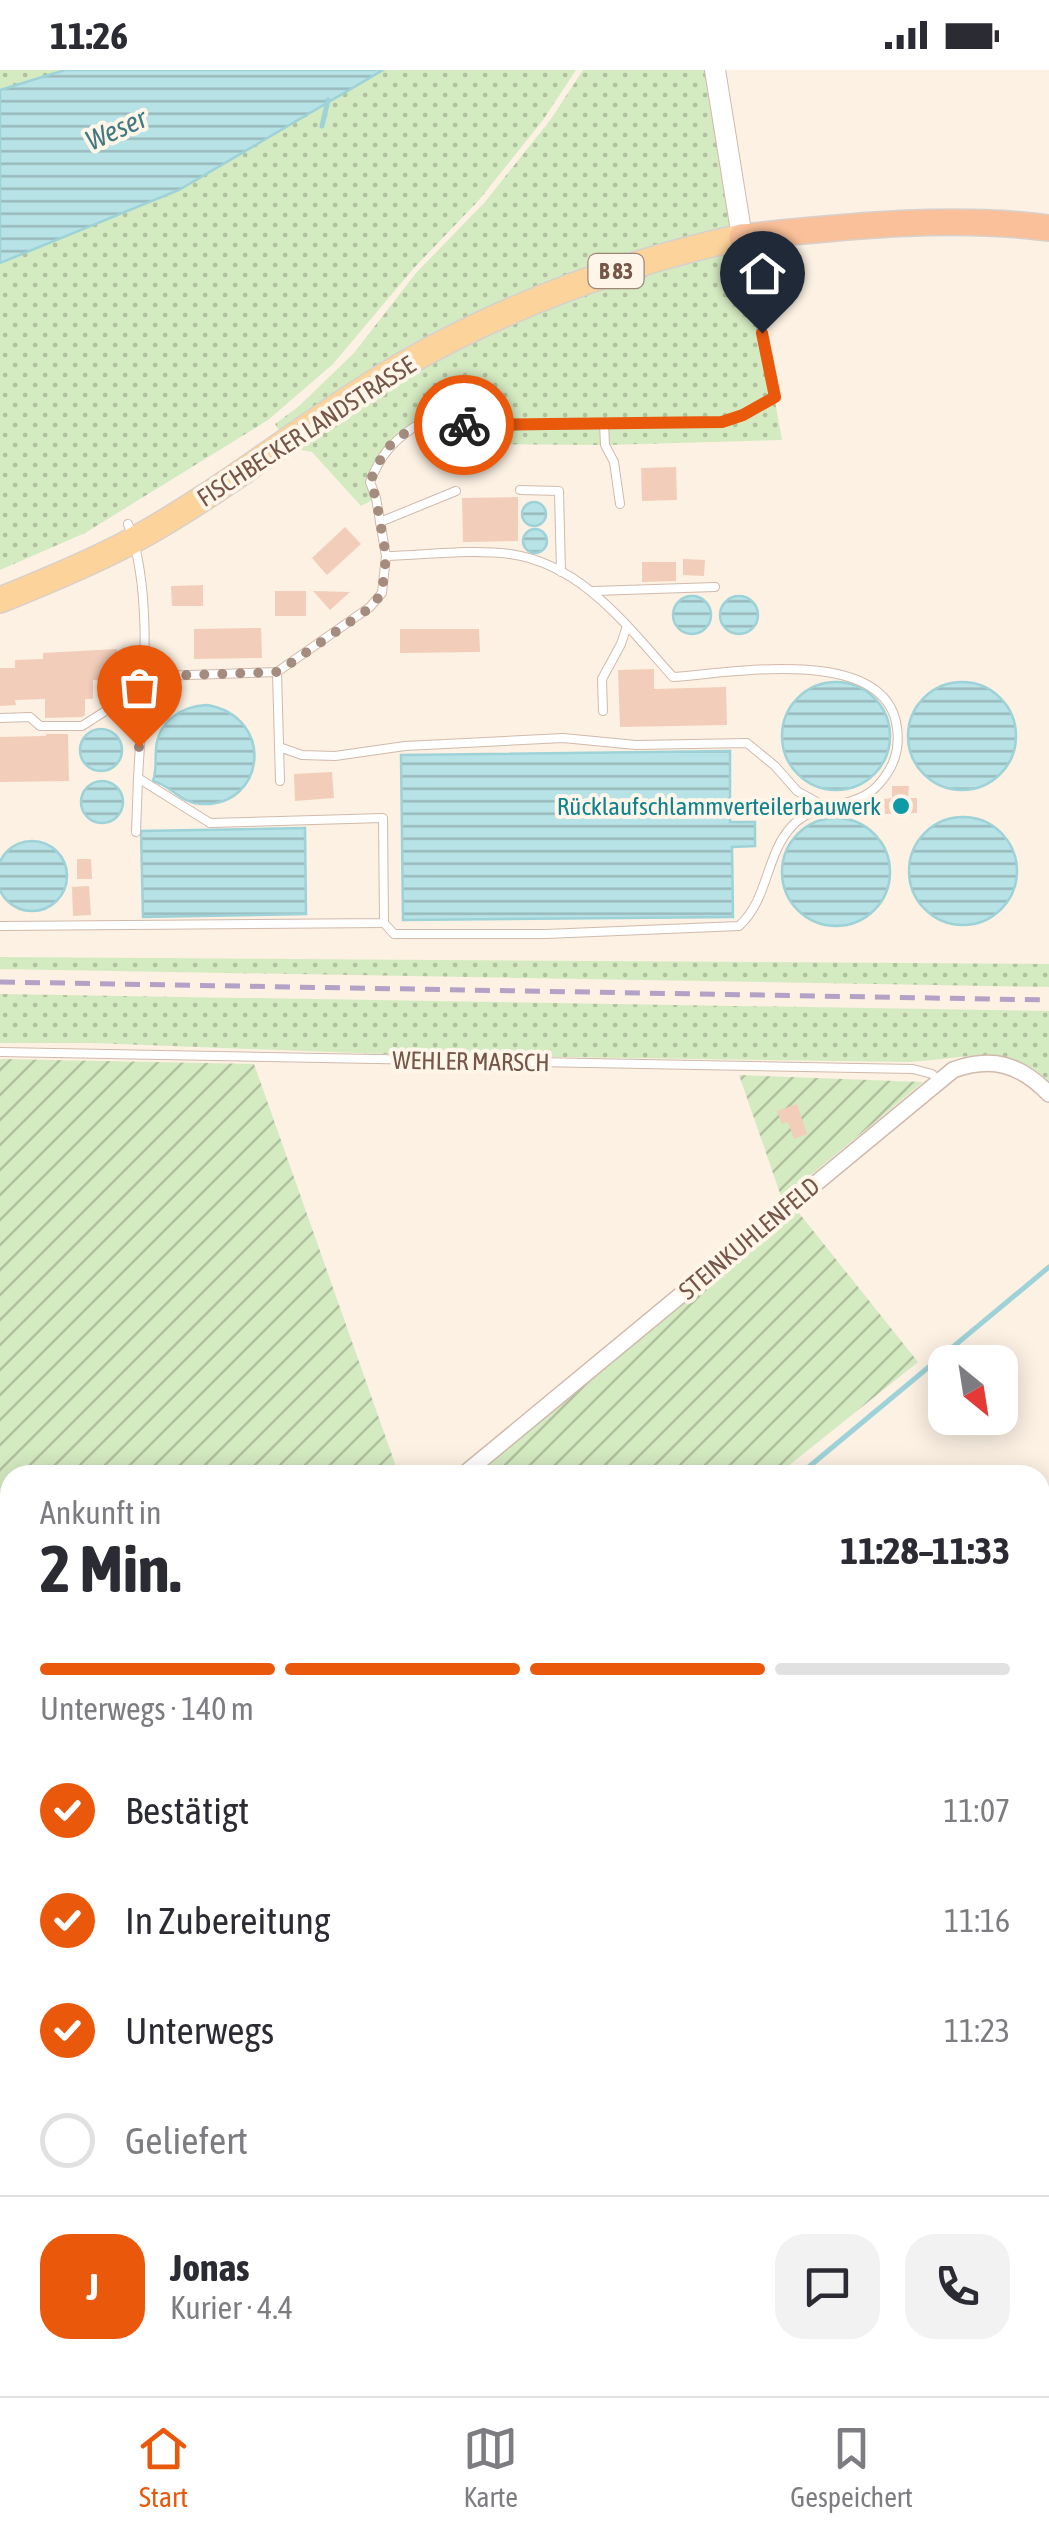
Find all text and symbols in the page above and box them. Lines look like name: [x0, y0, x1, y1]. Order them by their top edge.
text: 11:26: [50, 14, 128, 57]
water label: Weser: [81, 101, 153, 156]
pin: [720, 231, 805, 334]
icon: home: [735, 246, 790, 301]
road number: B 83: [588, 254, 644, 288]
street label: FISCHBECKER LANDSTRASSE: [192, 350, 420, 512]
courier: [414, 375, 514, 475]
icon: bike: [437, 398, 492, 453]
pin: [97, 645, 182, 748]
icon: bag: [112, 660, 167, 715]
place label: Rücklaufschlammverteilerbauwerk: [557, 792, 881, 820]
marker: Rücklaufschlammverteilerbauwerk: [890, 795, 912, 817]
street label: WEHLER MARSCH: [392, 1046, 550, 1076]
street label: STEINKUHLENFELD: [673, 1171, 825, 1305]
north arrow: [928, 1345, 1018, 1435]
map controls: [928, 1345, 1018, 1435]
text: Ankunft in: [40, 1494, 162, 1531]
text: 11:28–11:33: [840, 1529, 1010, 1572]
text: 2 Min.: [40, 1531, 181, 1606]
text: Unterwegs · 140 m: [40, 1690, 254, 1727]
icon: check: [40, 1783, 95, 1838]
text: Bestätigt: [125, 1789, 249, 1832]
text: 11:07: [944, 1792, 1010, 1829]
icon: check: [40, 1893, 95, 1948]
text: In Zubereitung: [125, 1899, 330, 1942]
text: 11:16: [944, 1902, 1010, 1939]
icon: check: [40, 2003, 95, 2058]
text: Unterwegs: [125, 2009, 274, 2052]
text: 11:23: [944, 2012, 1010, 2049]
text: Geliefert: [125, 2119, 248, 2162]
button: chat: [775, 2234, 880, 2339]
button: phone: [905, 2234, 1010, 2339]
text: Jonas: [170, 2246, 250, 2289]
text: J: [86, 2265, 99, 2308]
text: Kurier · 4.4: [170, 2289, 293, 2326]
tab: Start: [136, 2421, 191, 2513]
tab: Karte: [463, 2421, 518, 2513]
tab: Gespeichert: [790, 2421, 913, 2513]

